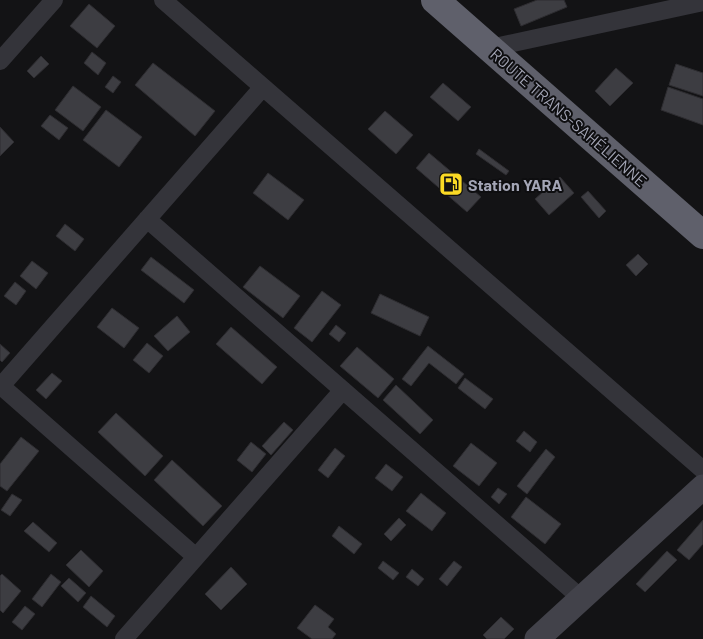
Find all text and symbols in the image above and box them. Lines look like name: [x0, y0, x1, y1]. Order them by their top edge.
street label: ROUTE TRANS-SAHÉLIENNE: [487, 44, 651, 190]
fuel station icon: Station YARA: [438, 171, 464, 197]
place label: Station YARA: [468, 175, 563, 194]

